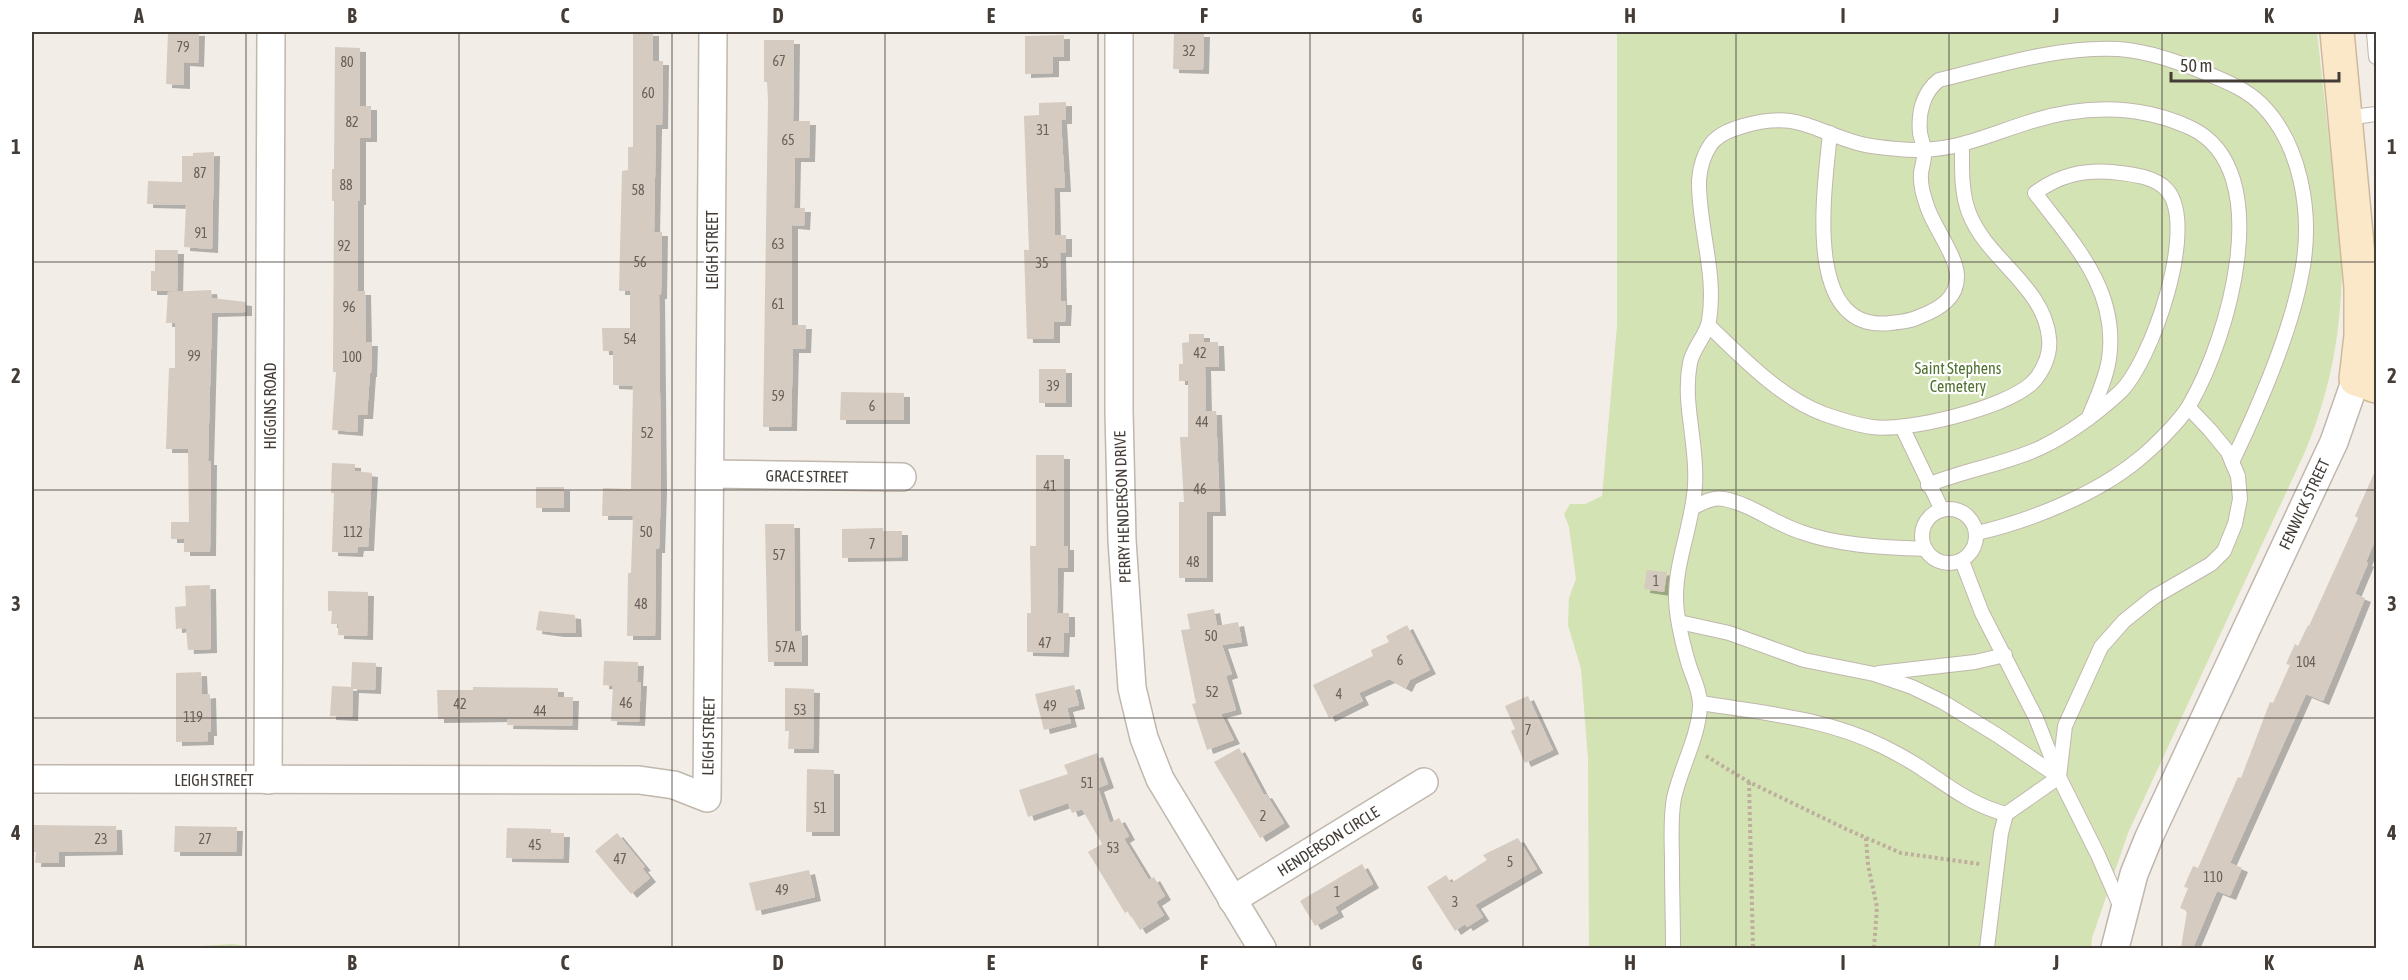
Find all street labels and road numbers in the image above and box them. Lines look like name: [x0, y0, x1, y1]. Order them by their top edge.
street label: LEIGH STREET: [703, 210, 721, 290]
street label: HIGGINS ROAD: [261, 363, 279, 449]
street label: PERRY HENDERSON DRIVE: [1110, 430, 1134, 584]
street label: FENWICK STREET: [2275, 456, 2333, 552]
street label: GRACE STREET: [765, 466, 849, 486]
street label: LEIGH STREET: [698, 696, 718, 776]
street label: LEIGH STREET: [174, 771, 254, 789]
street label: HENDERSON CIRCLE: [1274, 802, 1382, 879]

